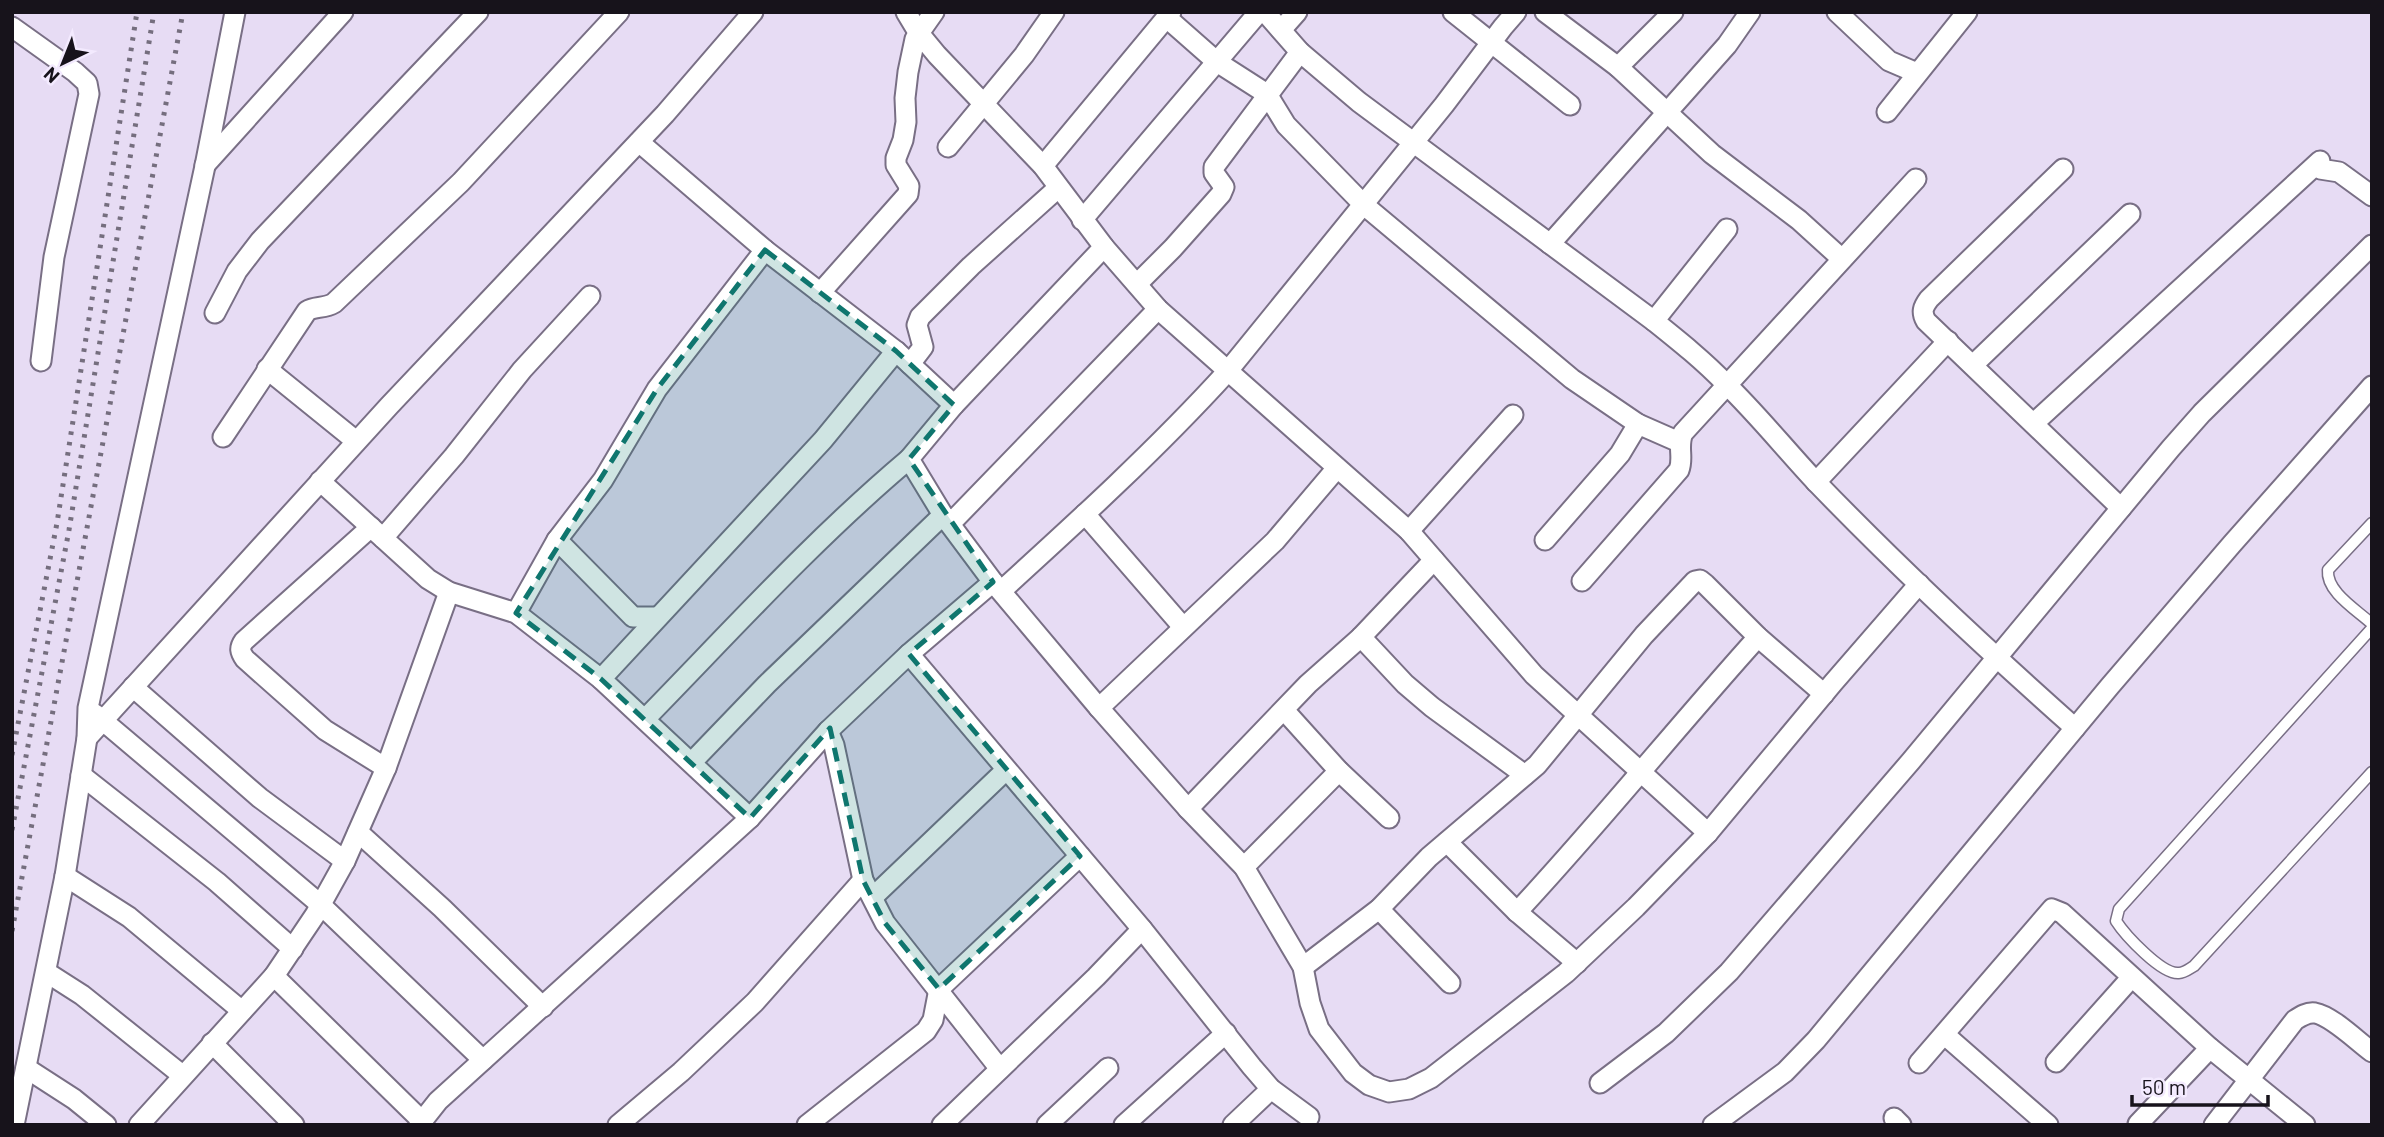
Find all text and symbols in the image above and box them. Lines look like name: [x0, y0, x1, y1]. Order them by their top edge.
north arrow: [28, 28, 98, 98]
text: N: [39, 63, 64, 89]
scale bar: [2132, 1064, 2268, 1108]
text: 50 m: [2142, 1074, 2186, 1099]

